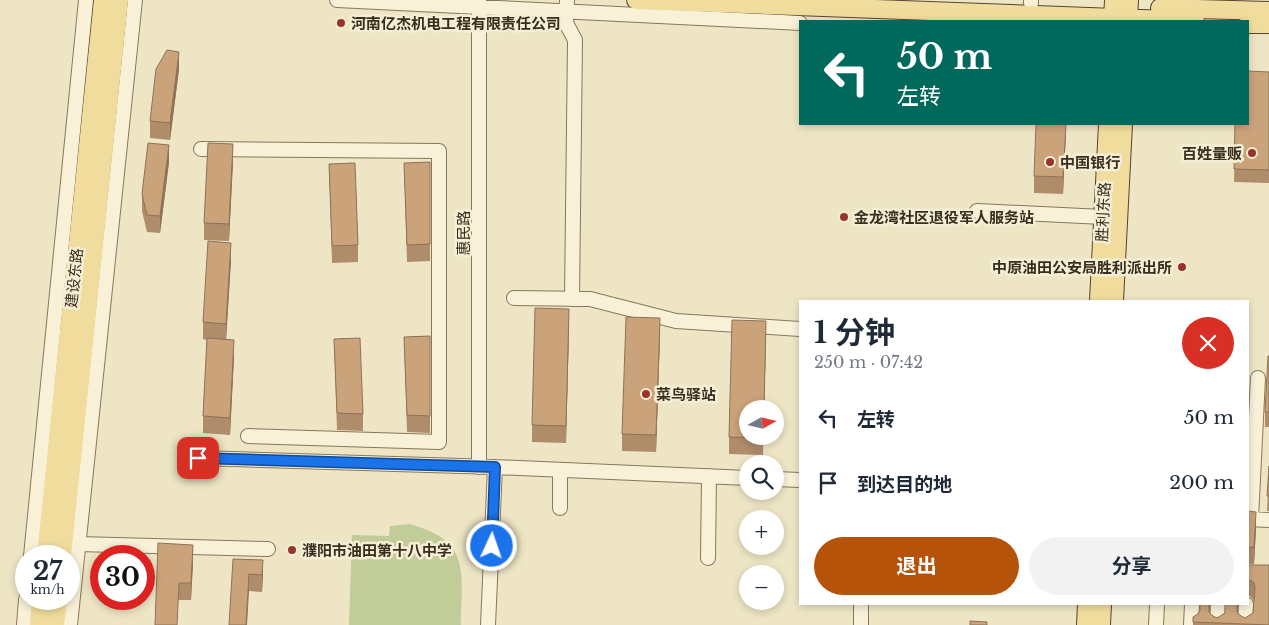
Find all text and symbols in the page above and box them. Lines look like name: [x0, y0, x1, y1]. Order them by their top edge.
place label: 河南亿杰机电工程有限责任公司: [351, 14, 561, 33]
marker: 河南亿杰机电工程有限责任公司: [335, 17, 347, 29]
text: 50 m: [897, 35, 992, 78]
icon: left: [814, 40, 879, 105]
text: 左转: [897, 83, 941, 110]
place label: 百姓量贩: [1182, 144, 1242, 163]
marker: 百姓量贩: [1246, 147, 1258, 159]
place label: 中国银行: [1060, 153, 1120, 172]
marker: 中国银行: [1044, 156, 1056, 168]
street label: 胜利东路: [1092, 182, 1114, 242]
place label: 金龙湾社区退役军人服务站: [854, 208, 1034, 227]
street label: 惠民路: [454, 210, 473, 256]
marker: 金龙湾社区退役军人服务站: [838, 211, 850, 223]
street label: 建设东路: [61, 247, 87, 309]
place label: 中原油田公安局胜利派出所: [992, 258, 1172, 277]
marker: 中原油田公安局胜利派出所: [1176, 261, 1188, 273]
text: 1 分钟: [814, 314, 895, 351]
button: close: [1182, 317, 1234, 369]
text: 250 m · 07:42: [814, 352, 923, 372]
place label: 菜鸟驿站: [656, 385, 716, 404]
marker: 菜鸟驿站: [640, 388, 652, 400]
north arrow: [739, 400, 784, 445]
map controls: [739, 400, 784, 610]
icon: left: [814, 404, 842, 432]
text: 50 m: [1184, 406, 1234, 429]
text: 左转: [857, 408, 895, 431]
pin: [177, 437, 219, 479]
icon: arrive: [184, 444, 212, 472]
button: search: [739, 455, 784, 500]
icon: arrive: [814, 469, 842, 497]
text: 200 m: [1169, 471, 1234, 494]
text: 到达目的地: [857, 473, 952, 496]
button: +: [739, 510, 784, 555]
position arrow: [465, 519, 517, 571]
button: 退出: [814, 537, 1019, 595]
button: 分享: [1029, 537, 1234, 595]
place label: 濮阳市油田第十八中学: [302, 541, 452, 560]
marker: 濮阳市油田第十八中学: [286, 544, 298, 556]
speed limit sign: 30: [90, 545, 155, 610]
text: 27: [33, 556, 62, 587]
button: −: [739, 565, 784, 610]
text: km/h: [30, 582, 65, 597]

